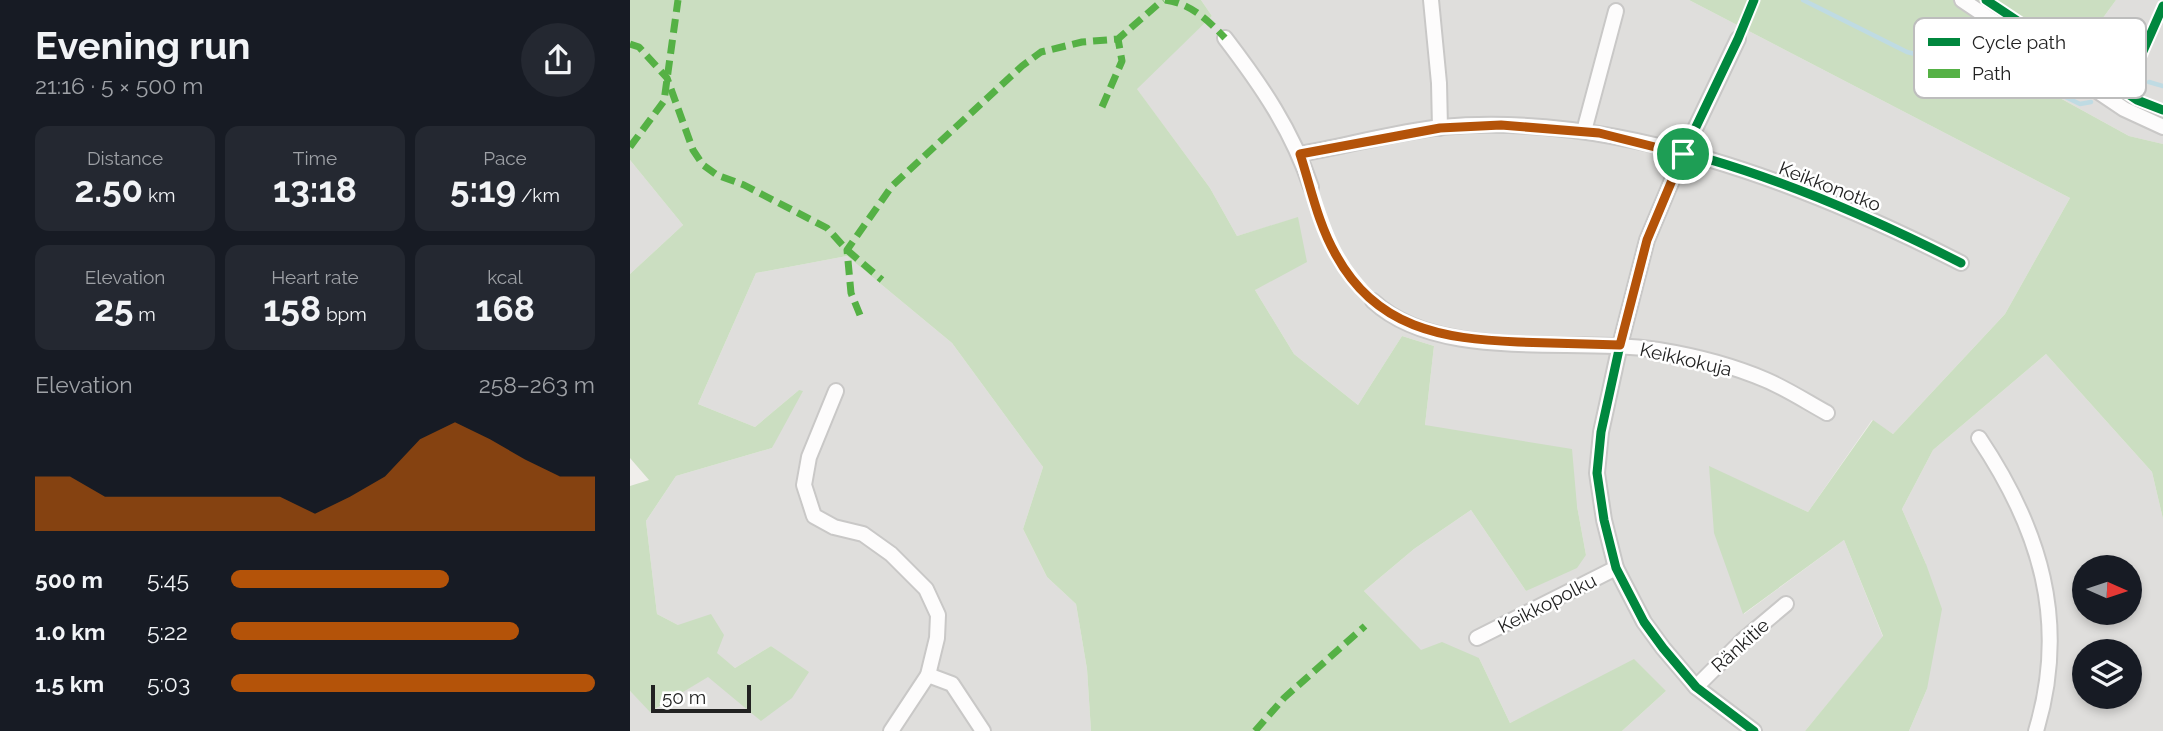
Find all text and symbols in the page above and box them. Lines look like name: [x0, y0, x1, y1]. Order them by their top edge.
legend: [1914, 18, 2146, 98]
text: Evening run: [35, 23, 250, 68]
button: share: [521, 23, 595, 97]
text: Cycle path: [1972, 31, 2066, 53]
text: Path: [1972, 62, 2011, 84]
text: 21:16 · 5 × 500 m: [35, 72, 203, 99]
pin: [1653, 124, 1713, 184]
icon: arrive: [1664, 135, 1702, 173]
text: Distance: [87, 147, 163, 169]
text: Time: [293, 147, 337, 169]
text: Pace: [483, 147, 527, 169]
street label: Keikkonotko: [1776, 156, 1884, 216]
text: 2.50: [75, 169, 143, 210]
text: 13:18: [273, 169, 357, 210]
text: 5:19: [450, 169, 516, 210]
text: km: [143, 184, 175, 206]
text: /km: [516, 184, 560, 206]
text: Elevation: [85, 266, 165, 288]
text: Heart rate: [271, 266, 359, 288]
text: kcal: [487, 266, 523, 288]
text: 25: [94, 288, 133, 329]
text: 158: [263, 288, 321, 329]
text: 168: [475, 288, 535, 329]
text: m: [133, 303, 156, 325]
text: bpm: [321, 303, 367, 325]
street label: Keikkokuja: [1638, 338, 1734, 380]
text: Elevation: [35, 371, 133, 398]
text: 258–263 m: [479, 371, 595, 398]
north arrow: [2072, 555, 2142, 625]
map controls: [2072, 555, 2142, 709]
text: 500 m: [35, 566, 103, 593]
text: 5:45: [147, 566, 189, 593]
street label: Keikkopolku: [1494, 569, 1600, 637]
street label: Ränkitie: [1707, 614, 1773, 676]
text: 1.0 km: [35, 618, 105, 645]
text: 5:22: [147, 618, 188, 645]
button: layers: [2072, 639, 2142, 709]
text: 1.5 km: [35, 670, 104, 697]
text: 5:03: [147, 670, 190, 697]
scale bar: [651, 682, 751, 714]
text: 50 m: [662, 686, 706, 708]

